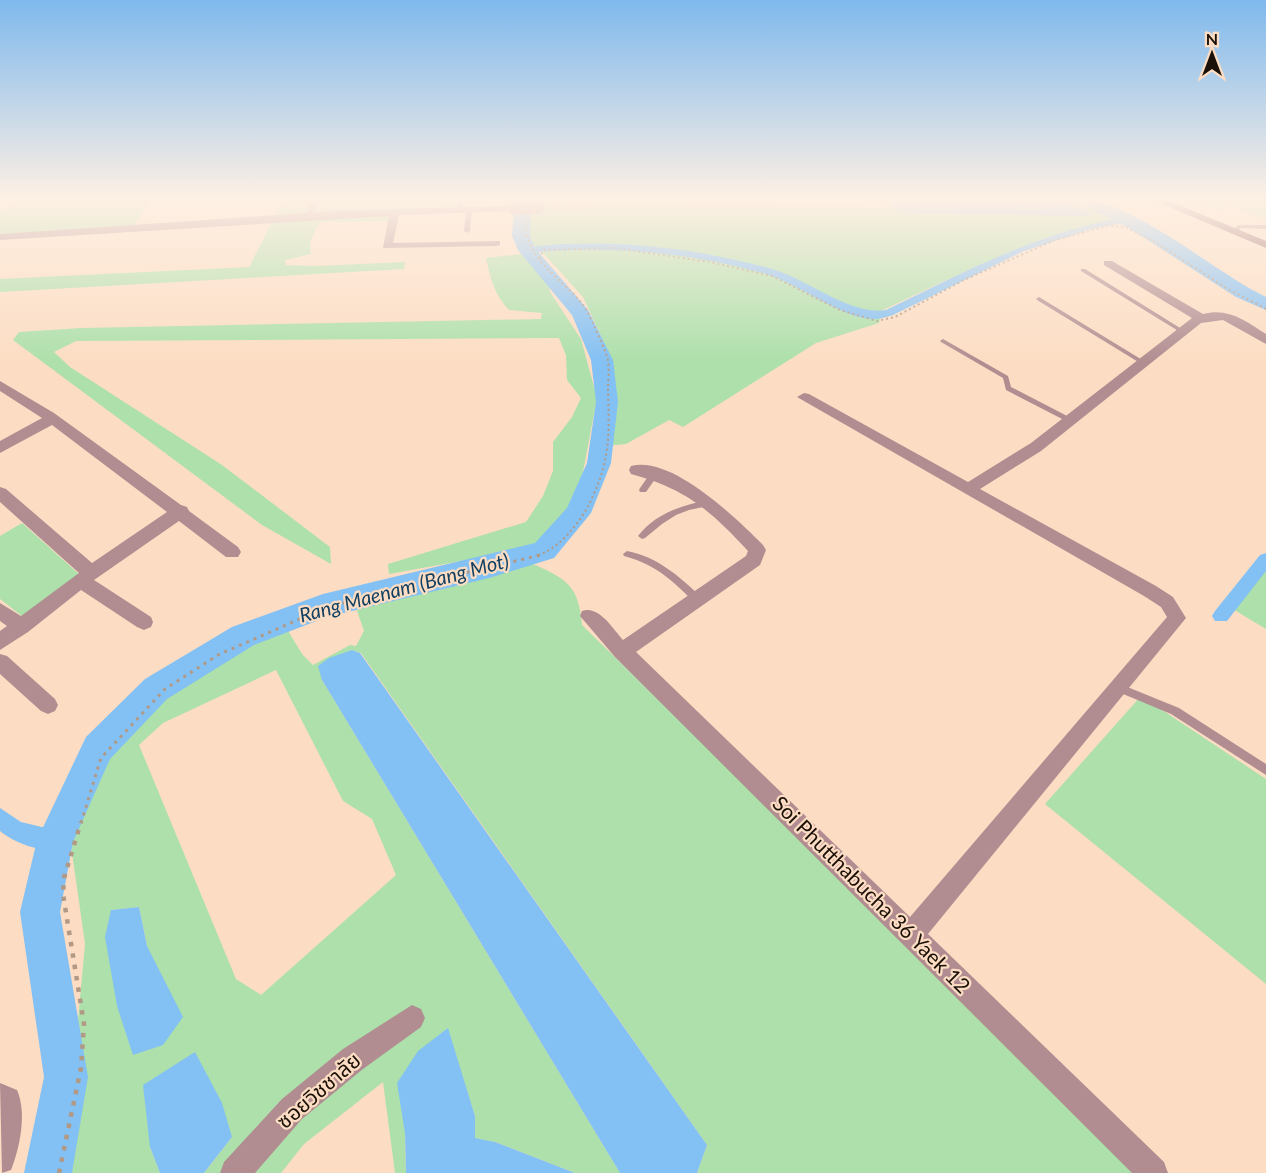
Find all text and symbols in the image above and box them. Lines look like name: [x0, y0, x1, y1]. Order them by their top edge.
north arrow: [1182, 24, 1242, 84]
text: N: [1206, 29, 1218, 48]
water label: Rang Maenam (Bang Mot): [296, 547, 511, 627]
street label: Soi Phutthabucha 36 Yaek 12: [768, 790, 976, 998]
street label: ซอยวิชชาลัย: [271, 1047, 365, 1133]

